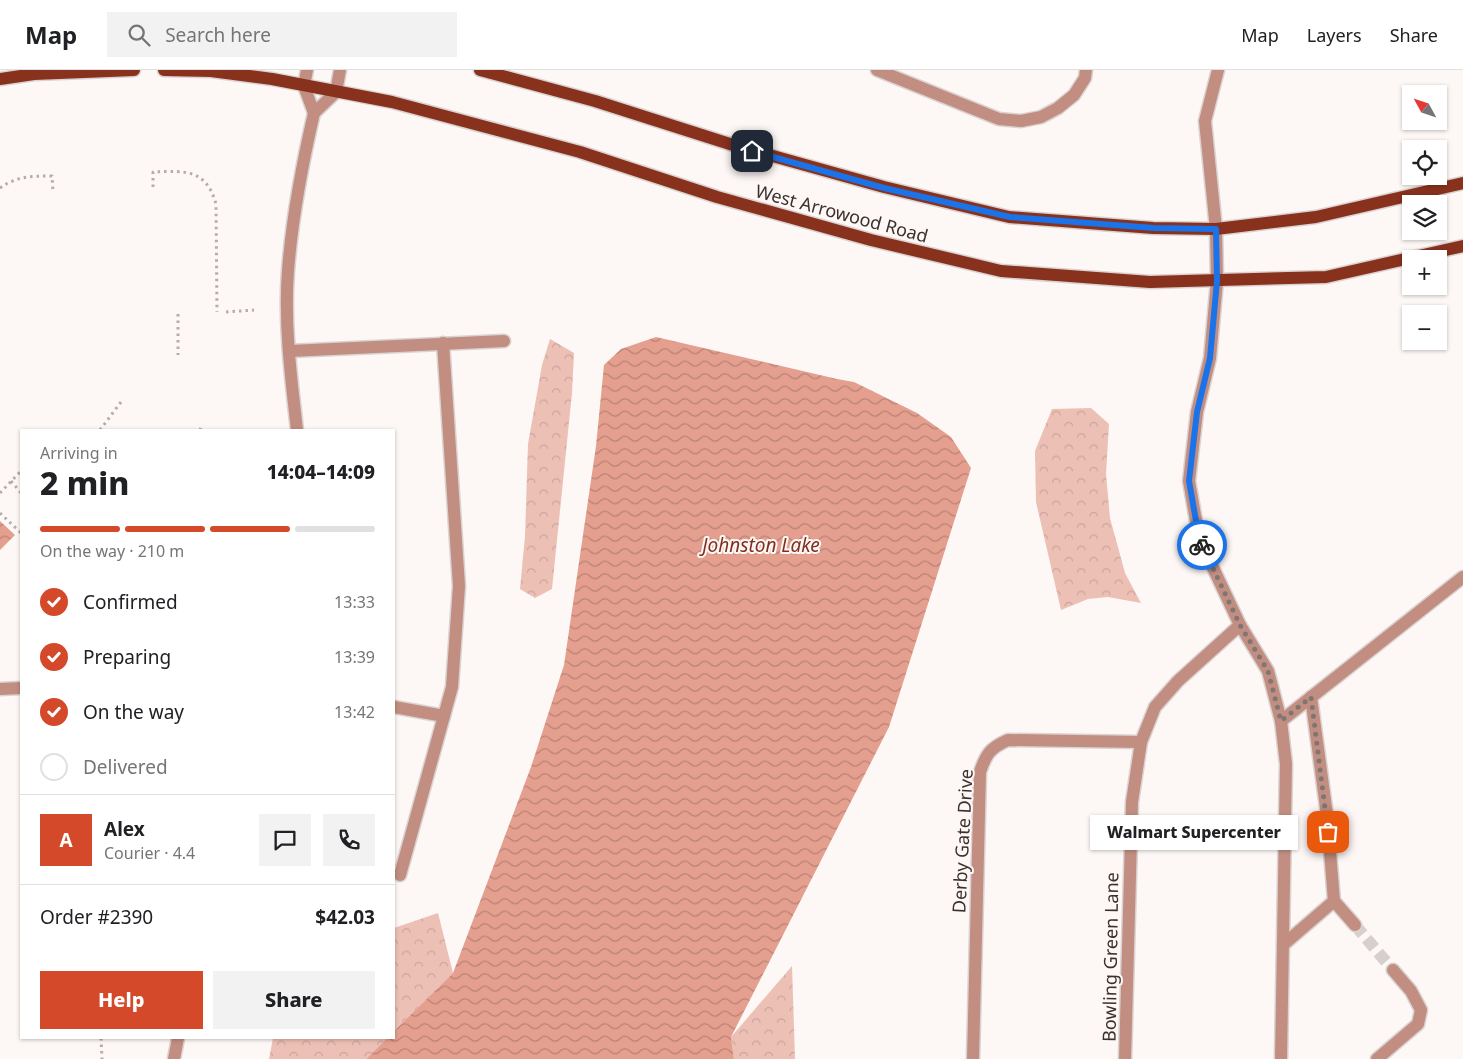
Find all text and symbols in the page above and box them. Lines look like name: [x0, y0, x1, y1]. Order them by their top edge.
search box: [107, 12, 457, 57]
text: Map: [25, 18, 77, 51]
icon: search: [125, 21, 153, 49]
text: Search here: [165, 22, 271, 48]
text: Map: [1241, 23, 1279, 47]
text: Layers: [1307, 23, 1362, 47]
text: Share: [1390, 23, 1438, 47]
north arrow: [1402, 85, 1448, 130]
map controls: [1402, 85, 1447, 350]
pin: [731, 130, 773, 172]
icon: home: [738, 137, 766, 165]
button: locate: [1402, 140, 1447, 185]
street label: West Arrowood Road: [753, 178, 931, 248]
button: layers: [1402, 195, 1447, 240]
button: +: [1402, 250, 1447, 295]
button: −: [1402, 305, 1447, 350]
text: Arriving in: [40, 442, 118, 464]
text: 14:04–14:09: [267, 459, 375, 485]
text: 2 min: [40, 461, 129, 504]
courier: [1177, 520, 1227, 570]
icon: bike: [1188, 531, 1216, 559]
water label: Johnston Lake: [699, 532, 820, 558]
text: On the way · 210 m: [40, 540, 184, 562]
icon: check: [40, 588, 68, 616]
text: Confirmed: [83, 589, 178, 615]
text: 13:33: [334, 591, 375, 613]
icon: check: [40, 643, 68, 671]
text: Preparing: [83, 644, 171, 670]
text: 13:39: [334, 646, 375, 668]
icon: check: [40, 698, 68, 726]
text: On the way: [83, 699, 184, 725]
text: 13:42: [334, 701, 375, 723]
text: Delivered: [83, 754, 168, 780]
street label: Derby Gate Drive: [946, 768, 978, 914]
pin: [1307, 811, 1349, 853]
button: chat: [259, 814, 311, 866]
button: phone: [323, 814, 375, 866]
callout: Walmart Supercenter: [1090, 814, 1298, 850]
text: Alex: [104, 816, 145, 842]
icon: bag: [1314, 818, 1342, 846]
text: Walmart Supercenter: [1107, 821, 1281, 843]
text: A: [59, 827, 73, 853]
text: Courier · 4.4: [104, 842, 195, 864]
street label: Bowling Green Lane: [1097, 872, 1123, 1042]
text: Order #2390: [40, 904, 153, 930]
text: $42.03: [315, 904, 375, 930]
button: Help: [40, 971, 203, 1029]
button: Share: [213, 971, 375, 1029]

